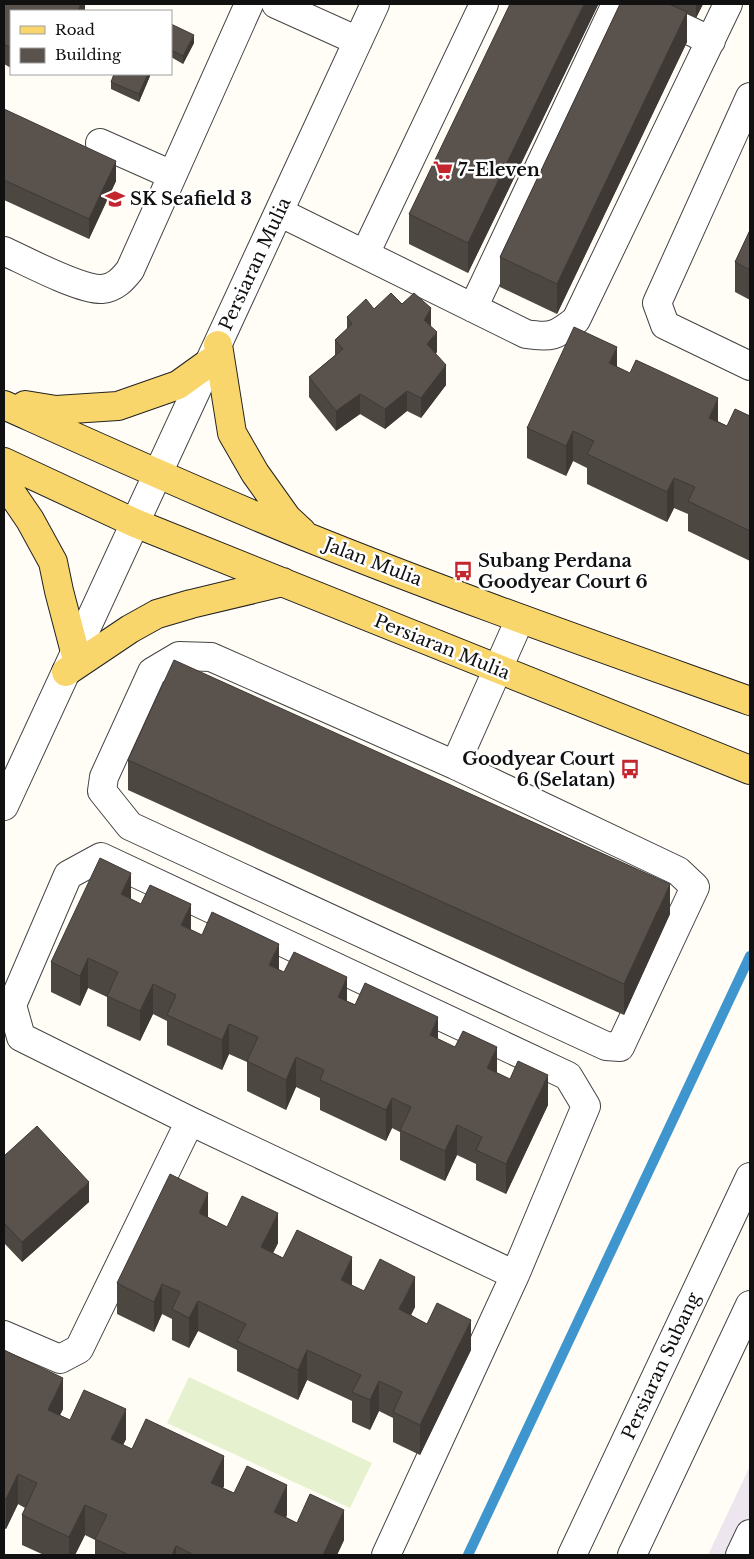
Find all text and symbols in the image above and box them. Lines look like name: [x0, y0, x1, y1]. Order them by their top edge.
legend: [10, 10, 172, 75]
text: Road: [55, 20, 95, 39]
text: Building: [55, 45, 122, 64]
supermarket icon: 7-Eleven: [432, 159, 454, 181]
place label: 7-Eleven: [458, 159, 540, 181]
school or university icon: SK Seafield 3: [104, 188, 126, 210]
place label: SK Seafield 3: [130, 188, 252, 210]
street label: Persiaran Mulia: [215, 194, 295, 334]
street label: Jalan Mulia: [319, 533, 425, 591]
place label: Subang Perdana Goodyear Court 6: [478, 550, 648, 593]
bus stop icon: Subang Perdana Goodyear Court 6: [452, 560, 474, 582]
street label: Persiaran Mulia: [371, 610, 513, 684]
place label: Goodyear Court 6 (Selatan): [462, 748, 615, 791]
bus stop icon: Goodyear Court 6 (Selatan): [619, 758, 641, 780]
street label: Persiaran Subang: [617, 1289, 705, 1443]

